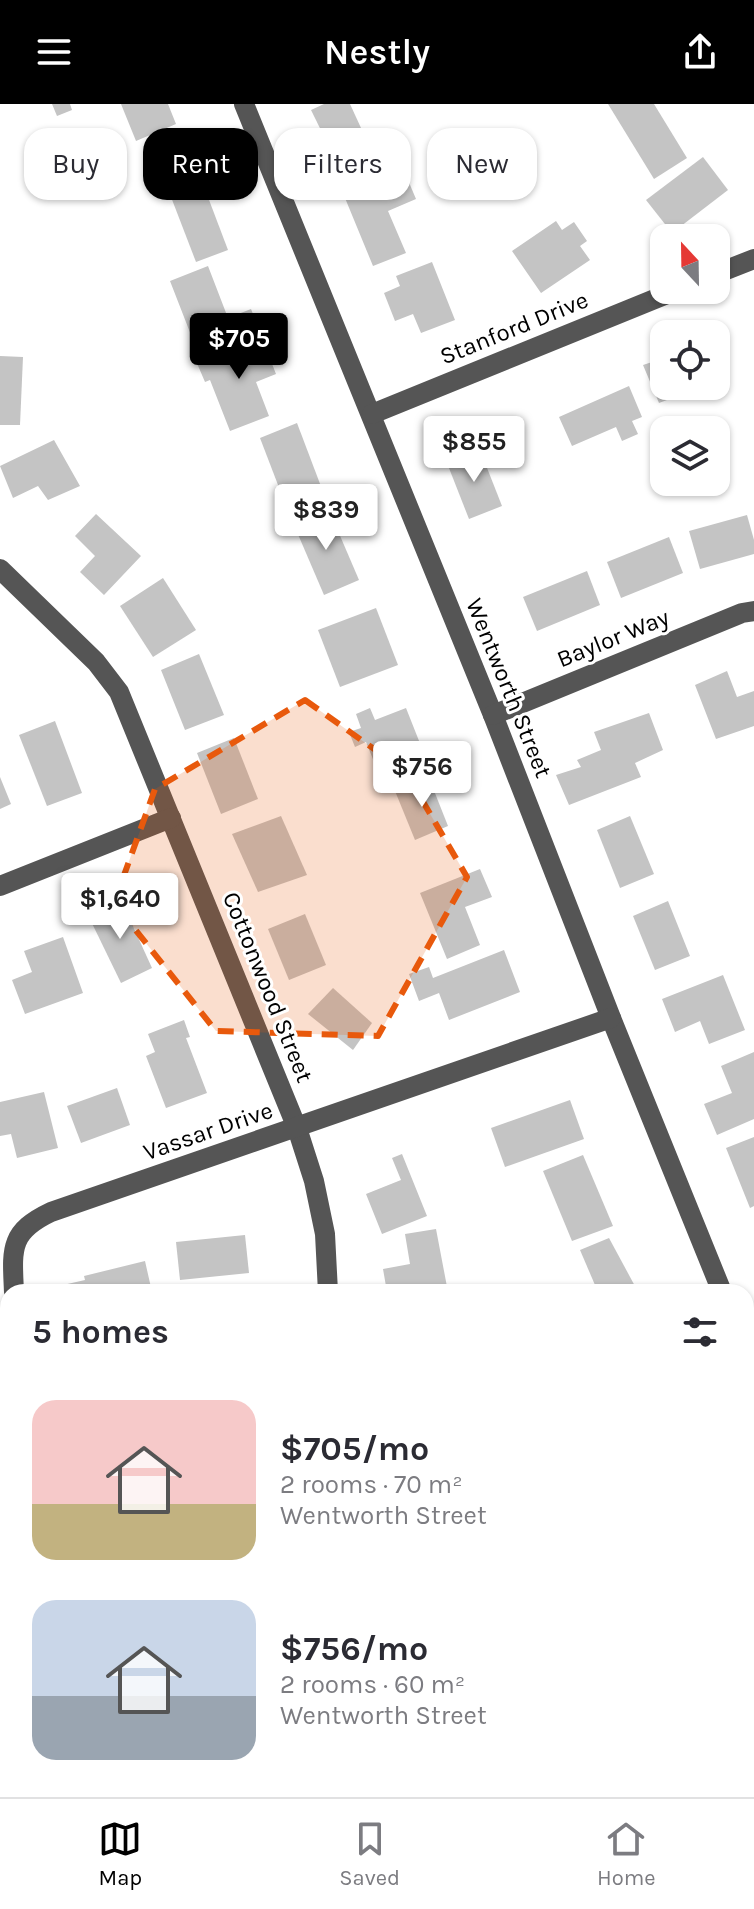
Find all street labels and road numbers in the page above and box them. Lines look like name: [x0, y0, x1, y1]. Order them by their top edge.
street label: Stanford Drive: [436, 286, 592, 370]
street label: Wentworth Street: [460, 594, 558, 782]
street label: Baylor Way: [553, 603, 673, 673]
street label: Cottonwood Street: [217, 888, 319, 1086]
street label: Vassar Drive: [140, 1096, 276, 1166]

